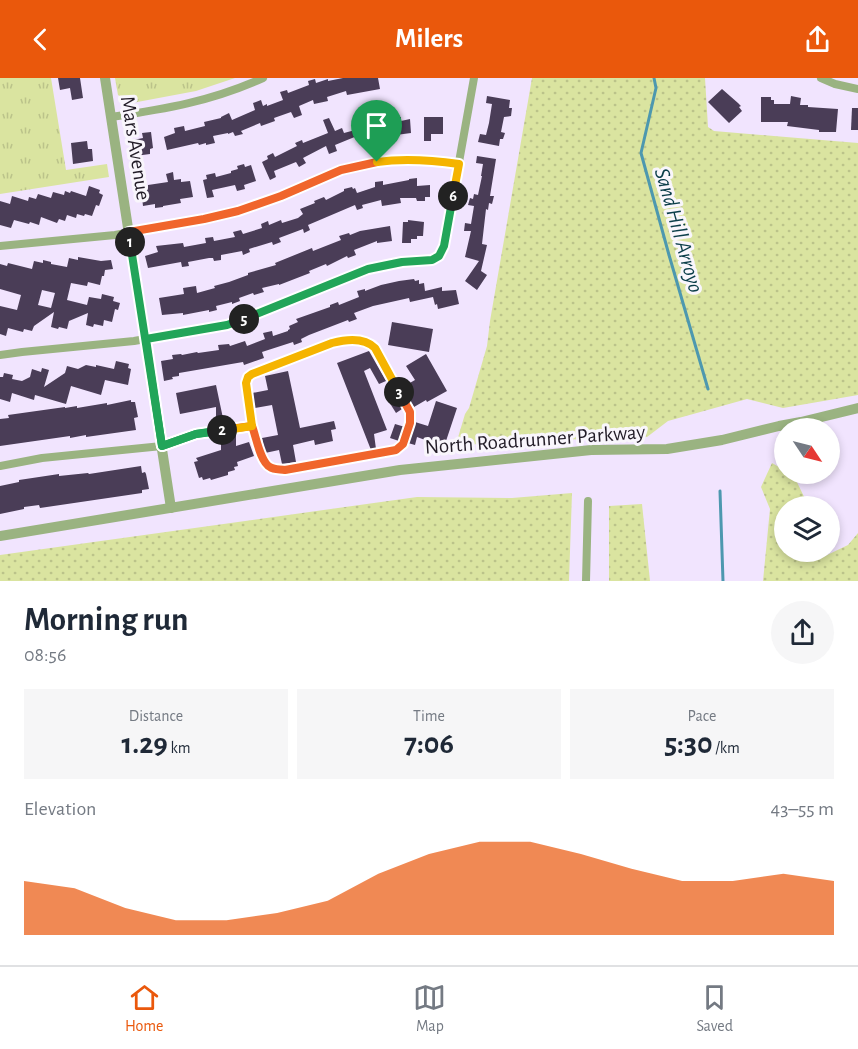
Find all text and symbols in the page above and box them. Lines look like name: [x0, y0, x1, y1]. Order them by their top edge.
icon: back: [24, 23, 57, 56]
icon: share: [801, 23, 834, 56]
text: Milers: [395, 25, 463, 52]
street label: Mars Avenue: [117, 95, 154, 202]
pin: [351, 100, 402, 162]
icon: arrive: [360, 109, 393, 142]
water label: Sand Hill Arroyo: [651, 165, 707, 295]
pin: 6: [438, 181, 468, 211]
text: 6: [449, 188, 457, 204]
pin: 1: [115, 227, 145, 257]
text: 1: [127, 234, 133, 250]
pin: 5: [229, 304, 259, 334]
text: 5: [241, 311, 247, 327]
pin: 3: [384, 377, 414, 407]
text: 3: [396, 384, 402, 400]
pin: 2: [207, 415, 237, 445]
north arrow: [774, 418, 840, 484]
map controls: [774, 418, 840, 562]
street label: North Roadrunner Parkway: [424, 421, 646, 458]
text: 2: [218, 422, 226, 438]
button: layers: [774, 496, 840, 562]
button: share: [771, 601, 834, 664]
text: Morning run: [24, 604, 188, 637]
text: 08:56: [24, 645, 66, 665]
text: Distance: [129, 708, 183, 724]
text: Time: [413, 708, 445, 724]
text: Pace: [688, 708, 716, 724]
text: 1.29: [121, 729, 168, 759]
text: 7:06: [404, 729, 454, 759]
text: 5:30: [664, 729, 713, 759]
text: km: [168, 740, 191, 756]
text: /km: [713, 740, 740, 756]
text: Elevation: [24, 799, 96, 819]
text: 43–55 m: [771, 799, 834, 819]
tab: Home: [125, 981, 163, 1036]
tab: Map: [413, 981, 446, 1036]
tab: Saved: [696, 981, 733, 1036]

